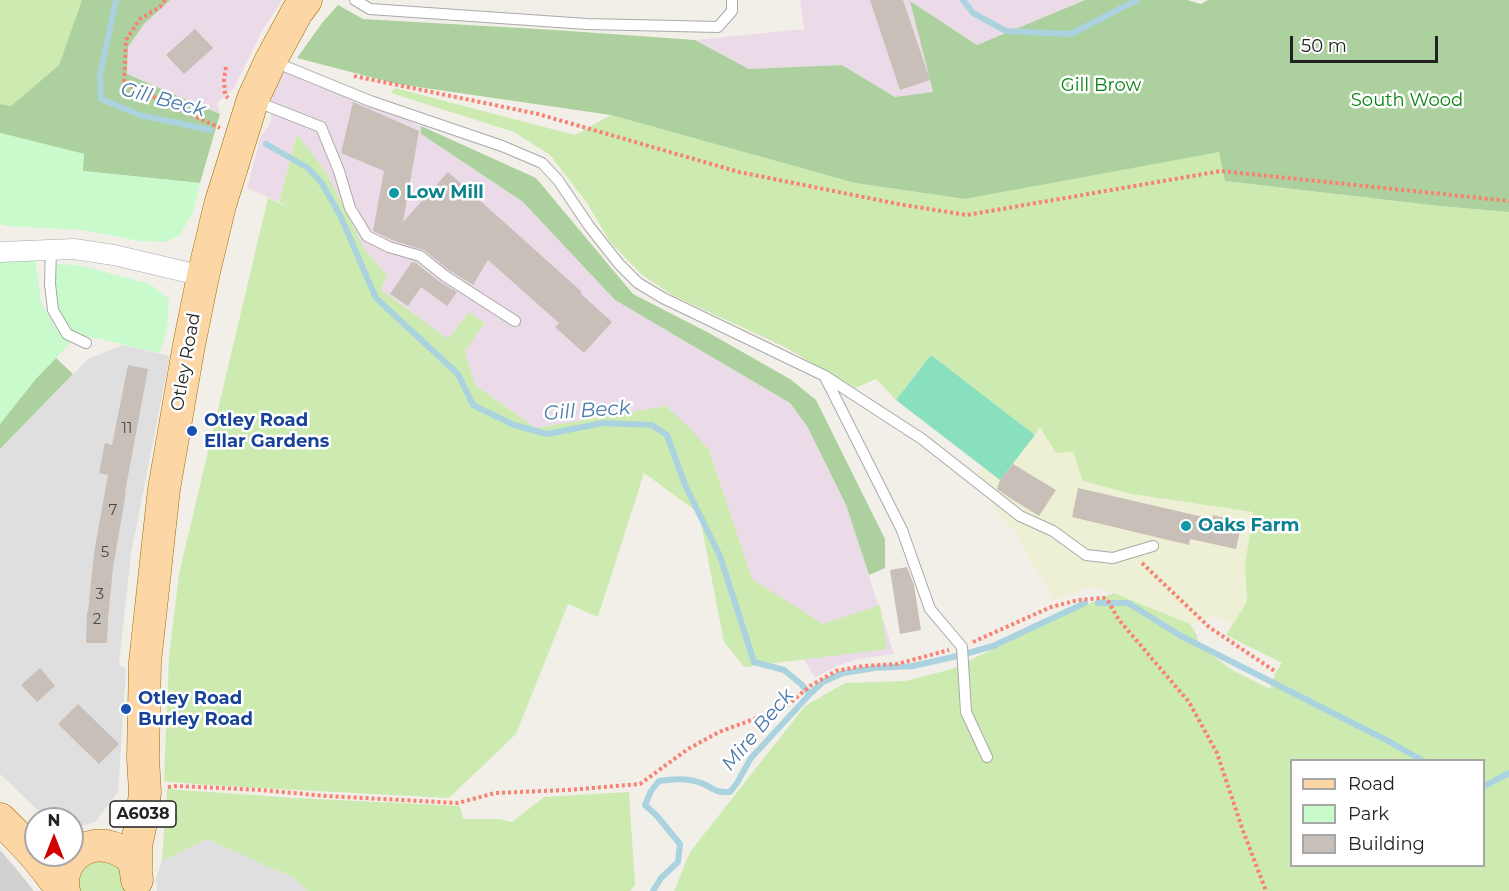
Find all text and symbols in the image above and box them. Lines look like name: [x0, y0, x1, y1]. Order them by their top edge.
scale bar: [1293, 24, 1442, 62]
text: 50 m: [1301, 35, 1347, 57]
park label: Gill Brow: [1061, 75, 1141, 97]
water label: Gill Beck: [118, 77, 208, 123]
park label: South Wood: [1351, 90, 1463, 112]
place label: Low Mill: [406, 182, 484, 204]
marker: Low Mill: [387, 186, 401, 200]
street label: Otley Road: [167, 311, 205, 413]
water label: Gill Beck: [543, 396, 631, 426]
place label: Otley Road Ellar Gardens: [204, 410, 329, 452]
house number: 11: [122, 420, 132, 438]
marker: Otley Road Ellar Gardens: [185, 424, 199, 438]
house number: 7: [109, 502, 117, 520]
place label: Oaks Farm: [1198, 515, 1299, 537]
marker: Oaks Farm: [1179, 519, 1193, 533]
house number: 5: [101, 544, 109, 562]
house number: 3: [96, 586, 104, 604]
house number: 2: [93, 611, 101, 629]
water label: Mire Beck: [717, 684, 799, 776]
place label: Otley Road Burley Road: [138, 688, 253, 730]
marker: Otley Road Burley Road: [119, 702, 133, 716]
legend: [1290, 759, 1485, 867]
text: Road: [1348, 773, 1395, 795]
road number: A6038: [110, 801, 176, 827]
text: Park: [1348, 803, 1389, 825]
north arrow: [24, 807, 84, 867]
text: N: [48, 811, 60, 830]
text: Building: [1348, 833, 1425, 855]

